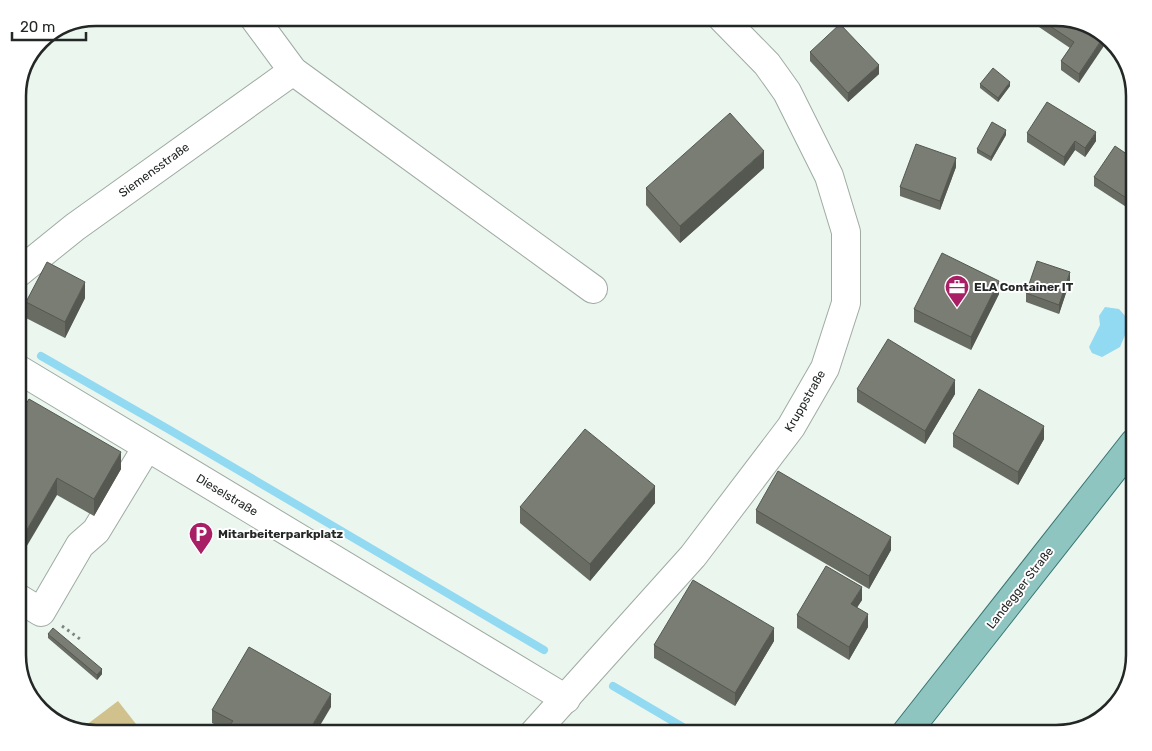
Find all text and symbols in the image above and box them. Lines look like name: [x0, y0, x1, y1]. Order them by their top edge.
scale bar: [12, 10, 86, 42]
text: 20 m: [20, 18, 55, 36]
street label: Siemensstraße: [116, 140, 192, 200]
office icon: ELA Container IT: [944, 274, 970, 308]
place label: ELA Container IT: [974, 280, 1074, 294]
street label: Kruppstraße: [782, 367, 828, 434]
street label: Dieselstraße: [194, 471, 261, 519]
parking icon: Mitarbeiterparkplatz: [188, 521, 214, 555]
place label: Mitarbeiterparkplatz: [218, 527, 344, 541]
street label: Landegger Straße: [984, 544, 1056, 632]

